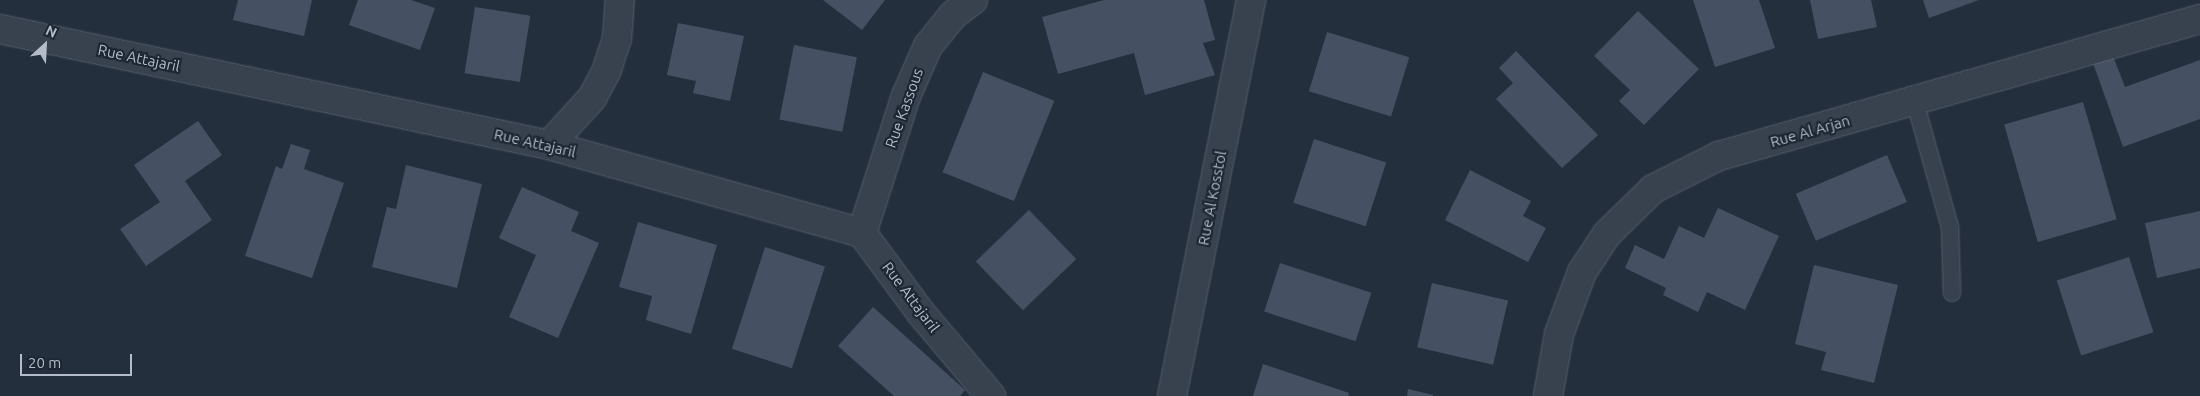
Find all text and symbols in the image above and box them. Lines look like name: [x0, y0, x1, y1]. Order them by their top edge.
north arrow: [20, 20, 70, 70]
text: N: [43, 22, 59, 41]
street label: Rue Attajaril: [96, 41, 182, 75]
street label: Rue Kassous: [881, 66, 927, 150]
street label: Rue Al Arjan: [1768, 111, 1852, 151]
street label: Rue Attajaril: [492, 125, 578, 161]
street label: Rue Al Kosstol: [1194, 149, 1230, 247]
street label: Rue Attajaril: [879, 258, 943, 336]
scale bar: [22, 344, 135, 376]
text: 20 m: [28, 354, 61, 371]

